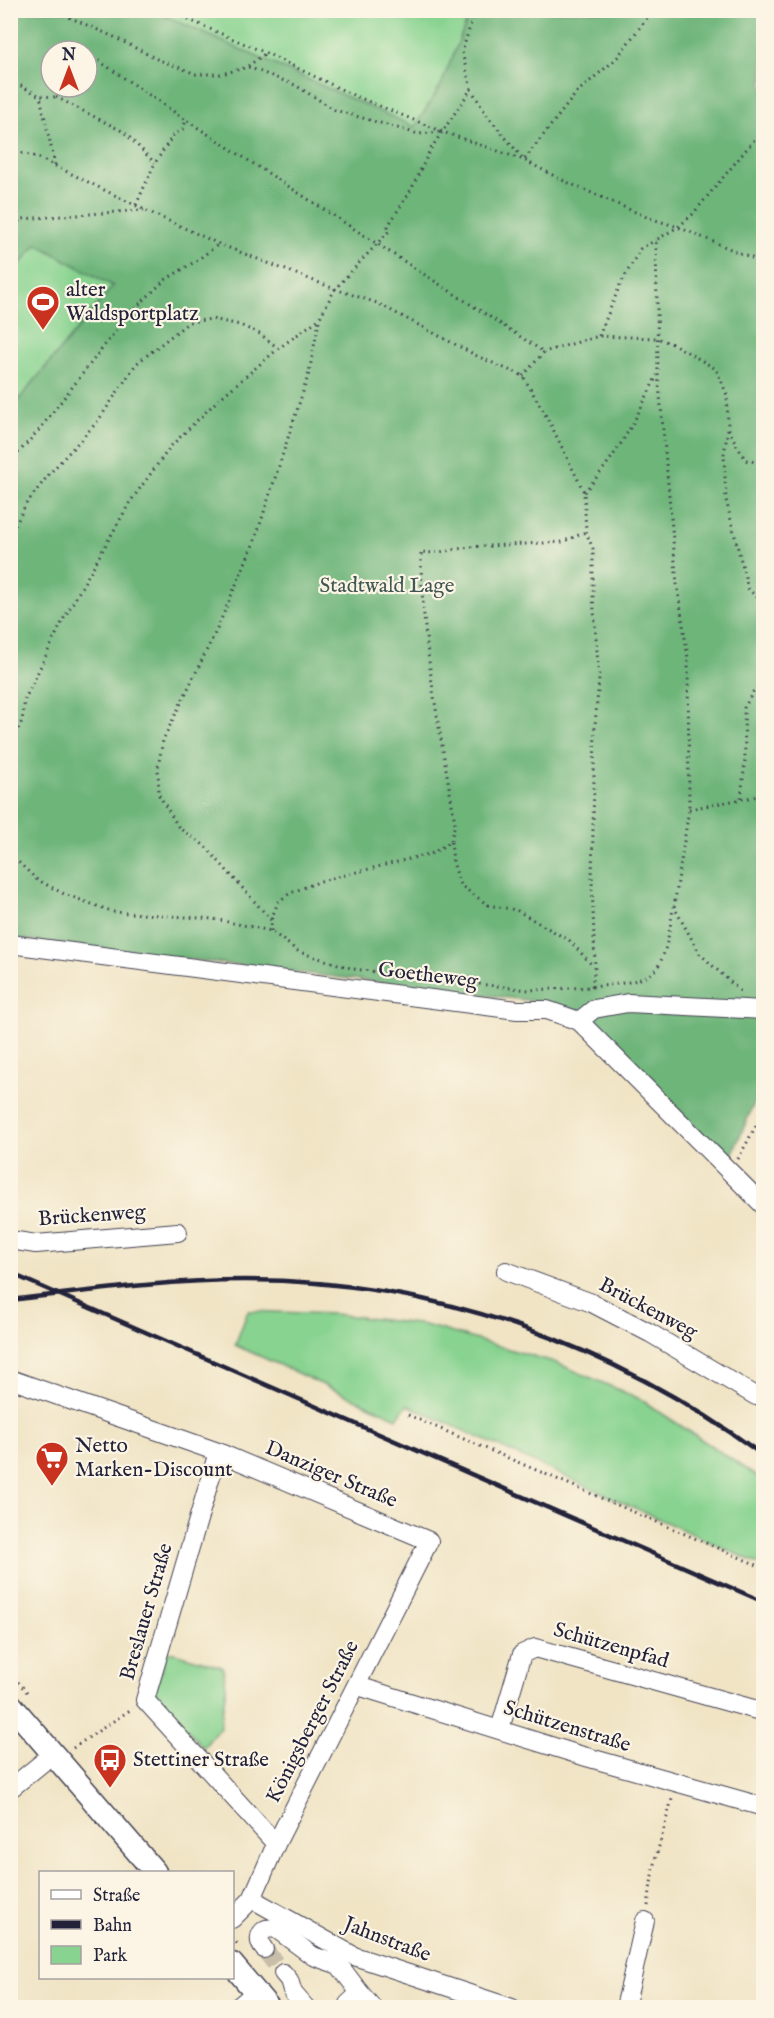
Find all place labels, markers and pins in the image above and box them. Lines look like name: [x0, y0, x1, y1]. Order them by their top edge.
place label: alter Waldsportplatz: [66, 277, 199, 328]
sports icon: alter Waldsportplatz: [25, 284, 61, 331]
place label: Netto Marken-Discount: [75, 1433, 232, 1484]
supermarket icon: Netto Marken-Discount: [34, 1440, 70, 1487]
bus stop icon: Stettiner Straße: [92, 1742, 128, 1789]
place label: Stettiner Straße: [133, 1747, 269, 1774]

